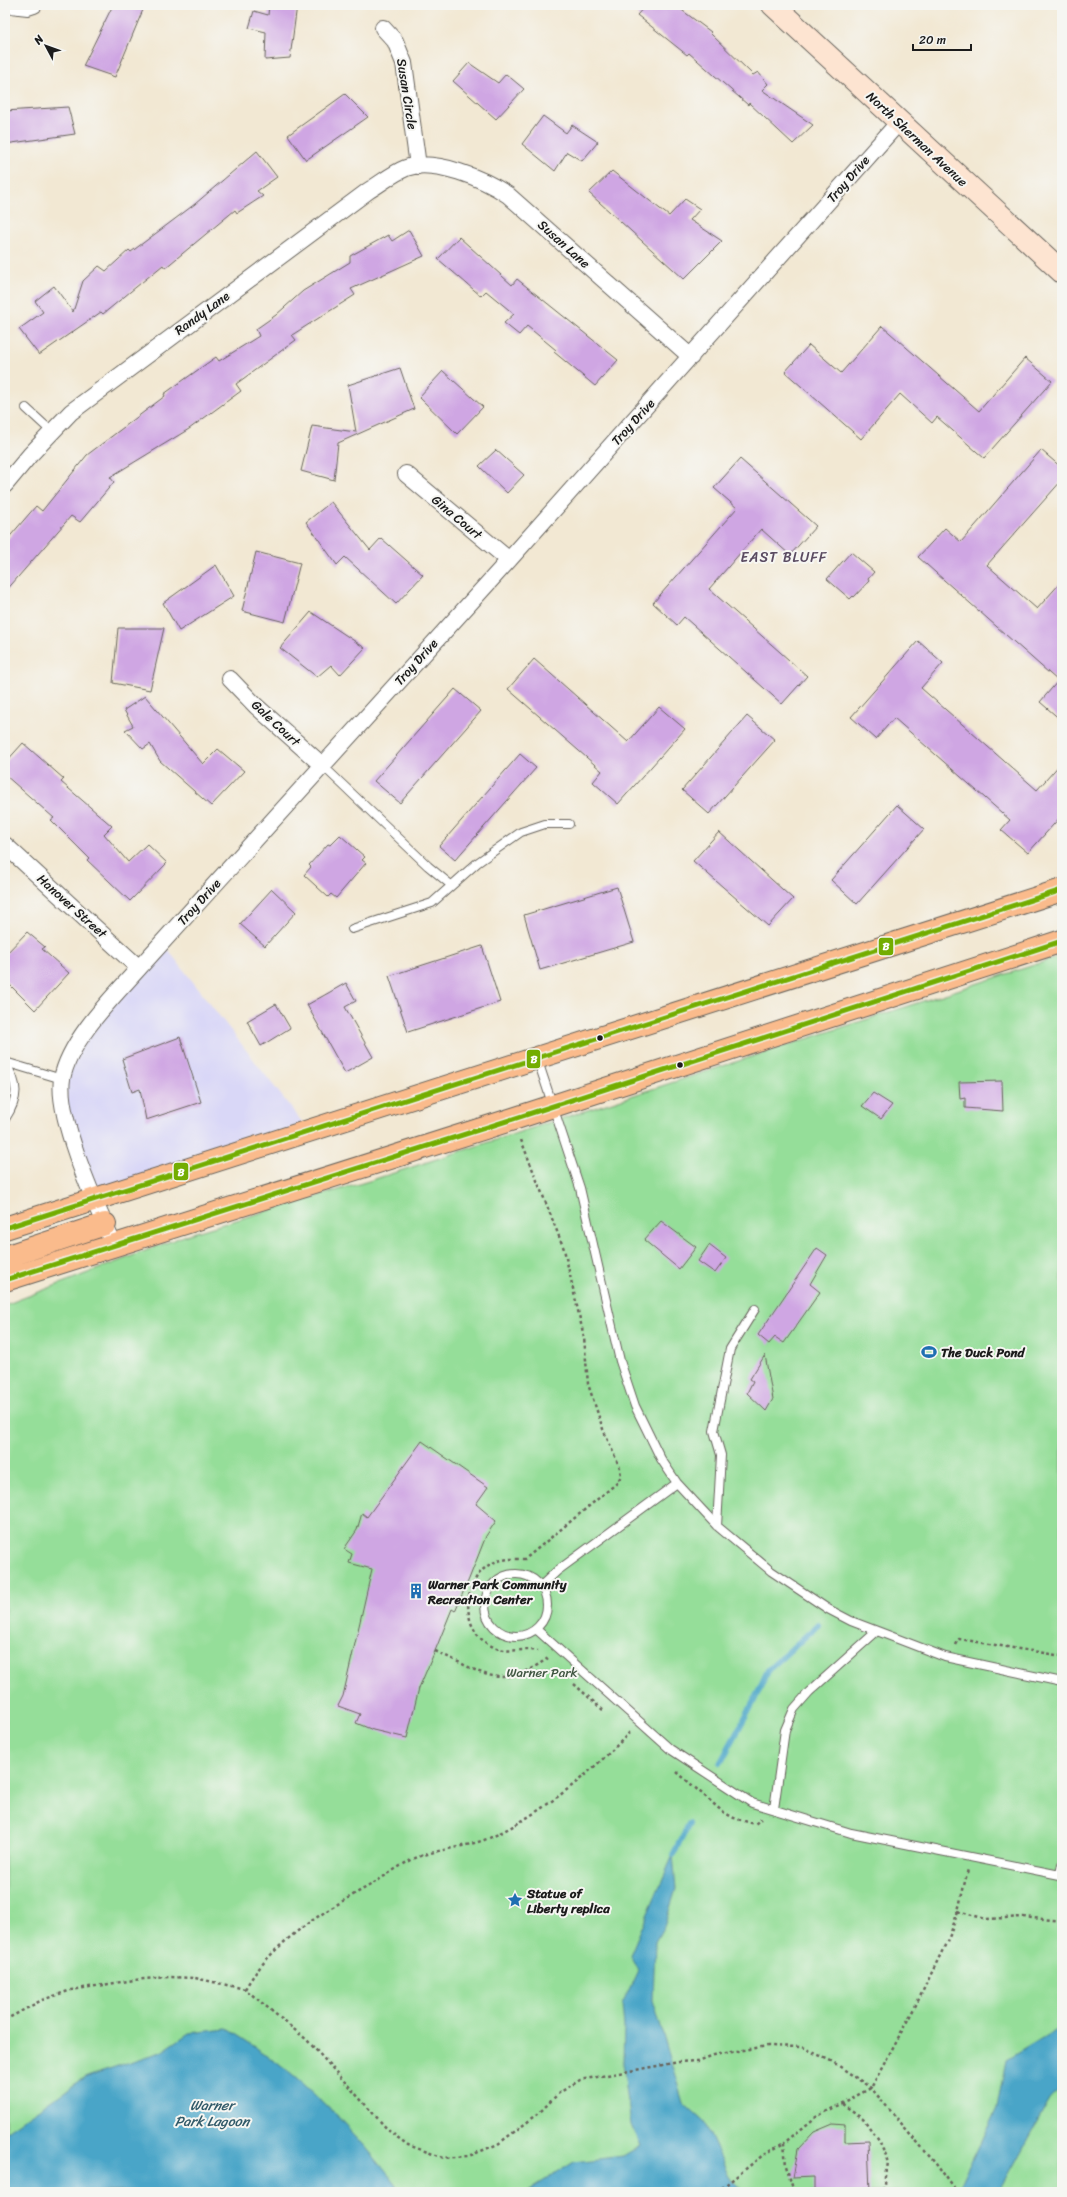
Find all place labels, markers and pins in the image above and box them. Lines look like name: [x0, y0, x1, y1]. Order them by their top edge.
unlabelled marker: [595, 1033, 605, 1043]
unlabelled marker: [675, 1060, 685, 1070]
place label: The Duck Pond: [941, 1341, 1026, 1364]
sports icon: The Duck Pond: [920, 1343, 938, 1361]
place label: Warner Park Community Recreation Center: [427, 1573, 568, 1611]
building icon: Warner Park Community Recreation Center: [407, 1582, 425, 1600]
place label: Statue of Liberty replica: [526, 1882, 610, 1920]
place icon: Statue of Liberty replica: [506, 1891, 524, 1909]

